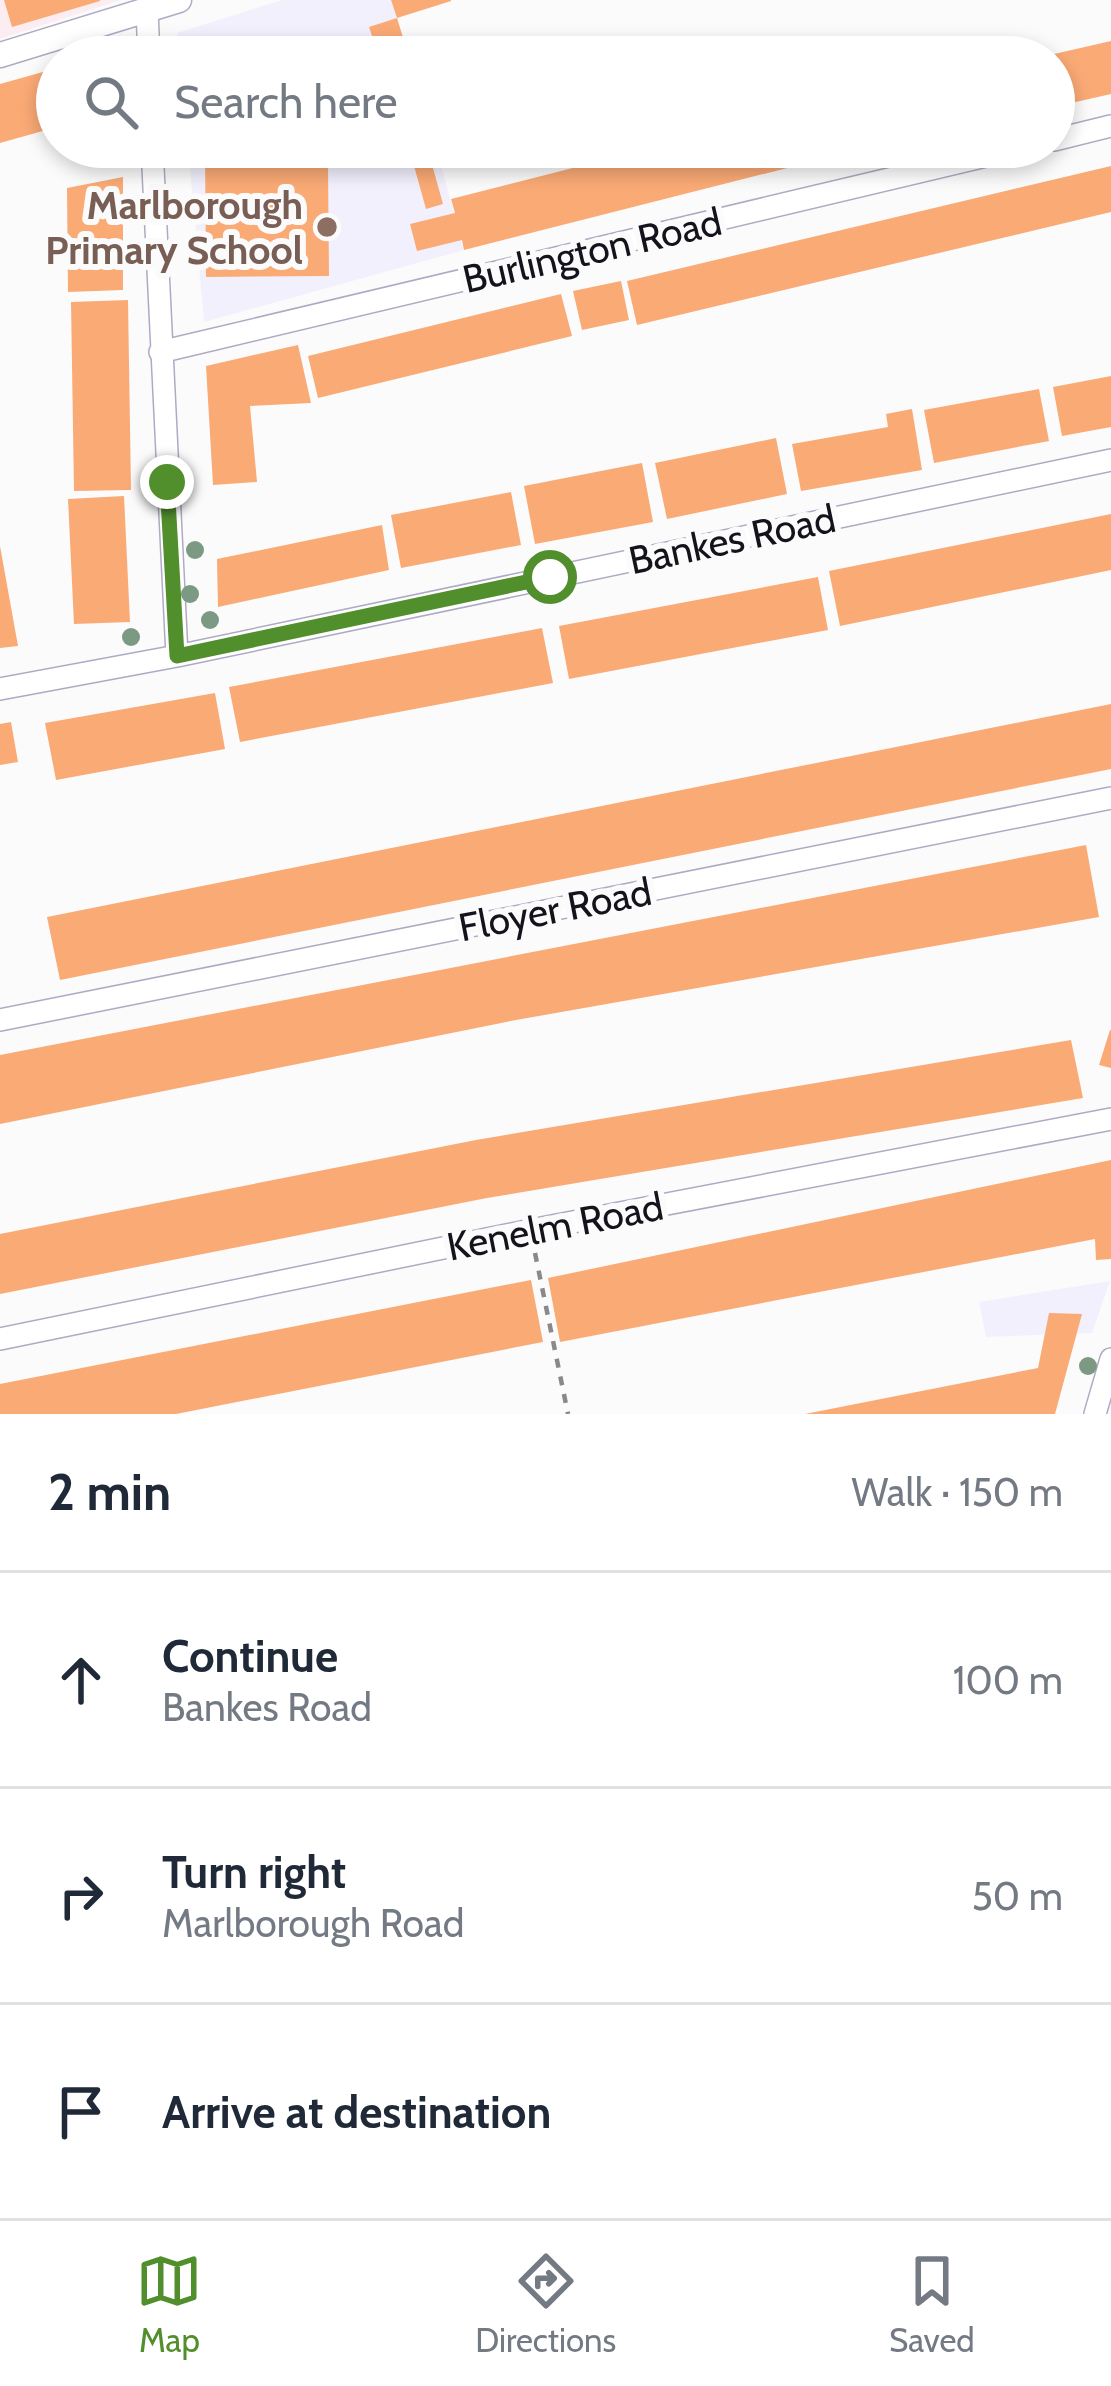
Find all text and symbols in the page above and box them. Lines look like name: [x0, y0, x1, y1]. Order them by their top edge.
search box: [36, 36, 1075, 168]
icon: search: [78, 69, 144, 135]
text: Search here: [174, 75, 398, 129]
place label: Marlborough Primary School: [45, 181, 303, 274]
street label: Burlington Road: [458, 197, 726, 303]
marker: Marlborough Primary School: [314, 214, 340, 240]
route end: [140, 455, 194, 509]
street label: Bankes Road: [624, 494, 840, 584]
route start: [523, 550, 577, 604]
street label: Floyer Road: [455, 867, 655, 951]
street label: Kenelm Road: [443, 1182, 667, 1270]
text: 2 min: [48, 1461, 171, 1523]
text: Walk · 150 m: [851, 1468, 1063, 1516]
text: Continue: [162, 1629, 338, 1683]
icon: ahead: [48, 1647, 114, 1713]
text: 100 m: [953, 1656, 1063, 1704]
text: Bankes Road: [162, 1683, 372, 1731]
text: Turn right: [162, 1845, 346, 1899]
icon: right: [48, 1863, 114, 1929]
text: 50 m: [972, 1872, 1063, 1920]
text: Marlborough Road: [162, 1899, 464, 1947]
icon: arrive: [48, 2079, 114, 2145]
text: Arrive at destination: [162, 2085, 551, 2139]
tab: Map: [136, 2248, 202, 2360]
tab: Directions: [475, 2248, 616, 2360]
tab: Saved: [889, 2248, 975, 2360]

